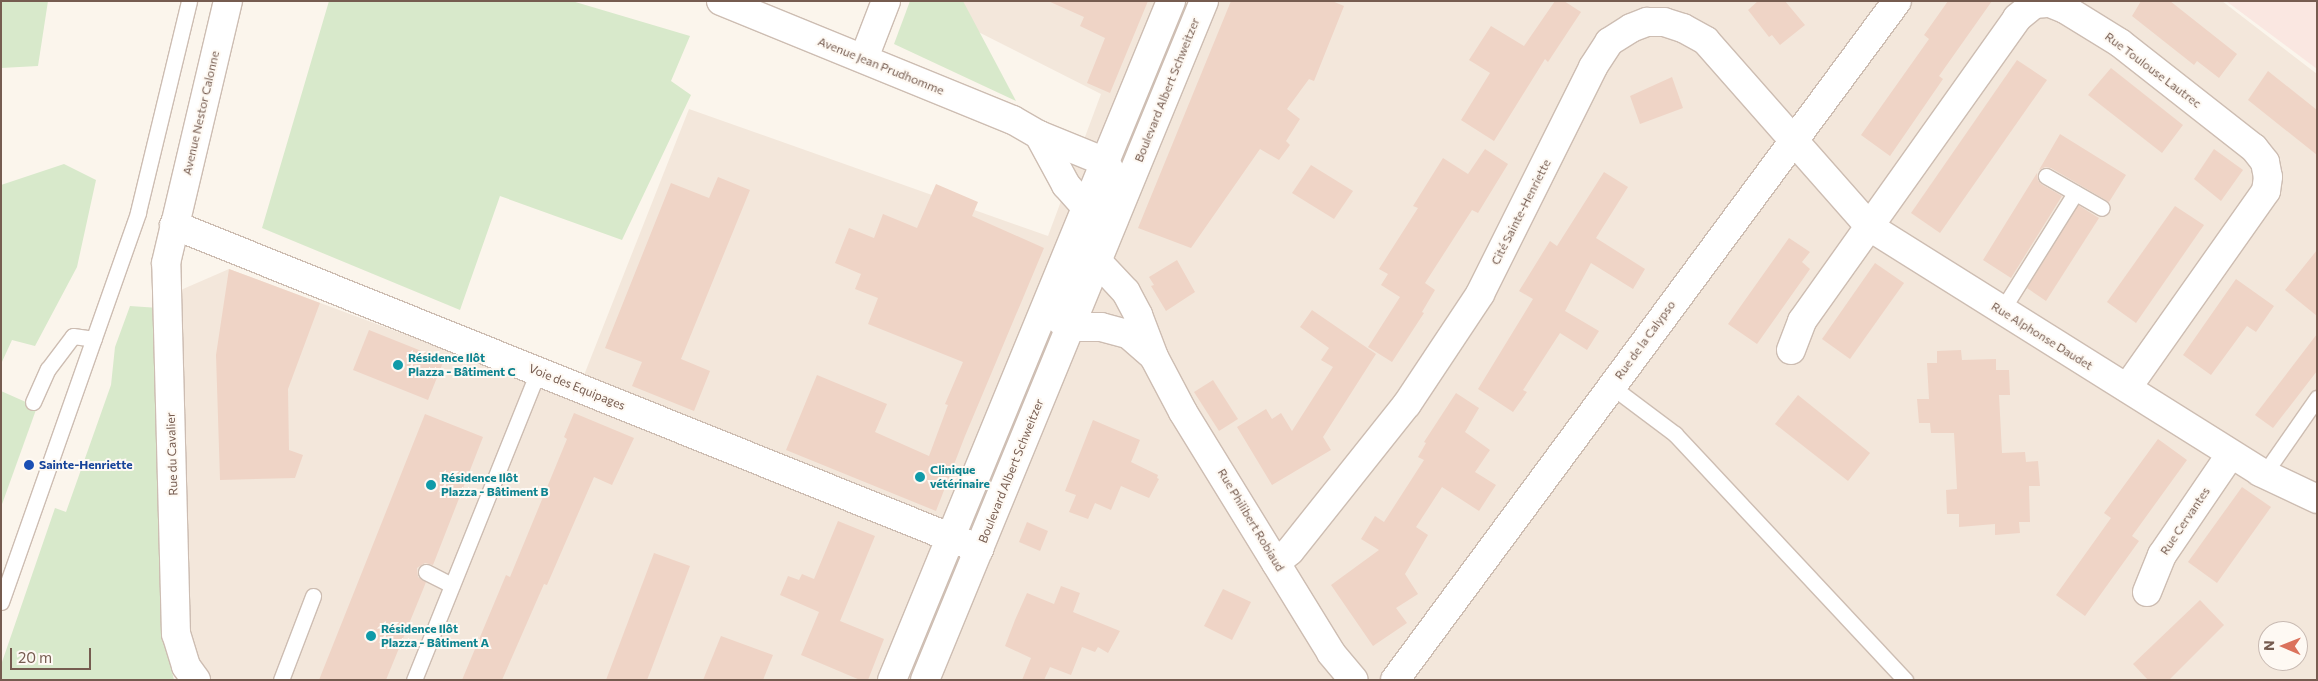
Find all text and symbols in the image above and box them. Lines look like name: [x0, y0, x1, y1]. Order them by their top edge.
street label: Boulevard Albert Schweitzer: [1131, 16, 1203, 164]
street label: Rue Toulouse Lautrec: [2102, 29, 2204, 111]
street label: Avenue Jean Prudhomme: [816, 34, 946, 98]
street label: Avenue Nestor Calonne: [180, 50, 222, 176]
street label: Cité Sainte-Henriette: [1488, 157, 1554, 267]
street label: Rue de la Calypso: [1612, 298, 1678, 382]
street label: Rue Alphonse Daudet: [1989, 299, 2095, 373]
place label: Résidence Ilôt Plazza - Bâtiment C: [408, 351, 516, 379]
marker: Résidence Ilôt Plazza - Bâtiment C: [392, 359, 404, 371]
street label: Voie des Equipages: [527, 361, 627, 413]
street label: Boulevard Albert Schweitzer: [975, 397, 1047, 545]
street label: Rue du Cavalier: [163, 412, 181, 496]
place label: Sainte-Henriette: [39, 458, 133, 472]
marker: Sainte-Henriette: [23, 459, 35, 471]
place label: Clinique vétérinaire: [930, 463, 990, 491]
street label: Rue Philibert Robiaud: [1215, 466, 1287, 574]
place label: Résidence Ilôt Plazza - Bâtiment B: [441, 471, 548, 499]
marker: Clinique vétérinaire: [914, 471, 926, 483]
marker: Résidence Ilôt Plazza - Bâtiment B: [425, 479, 437, 491]
street label: Rue Cervantes: [2157, 484, 2213, 558]
north arrow: [2258, 621, 2308, 671]
place label: Résidence Ilôt Plazza - Bâtiment A: [381, 622, 489, 650]
marker: Résidence Ilôt Plazza - Bâtiment A: [365, 630, 377, 642]
scale bar: [12, 638, 94, 670]
text: N: [2260, 640, 2277, 651]
text: 20 m: [18, 648, 52, 666]

